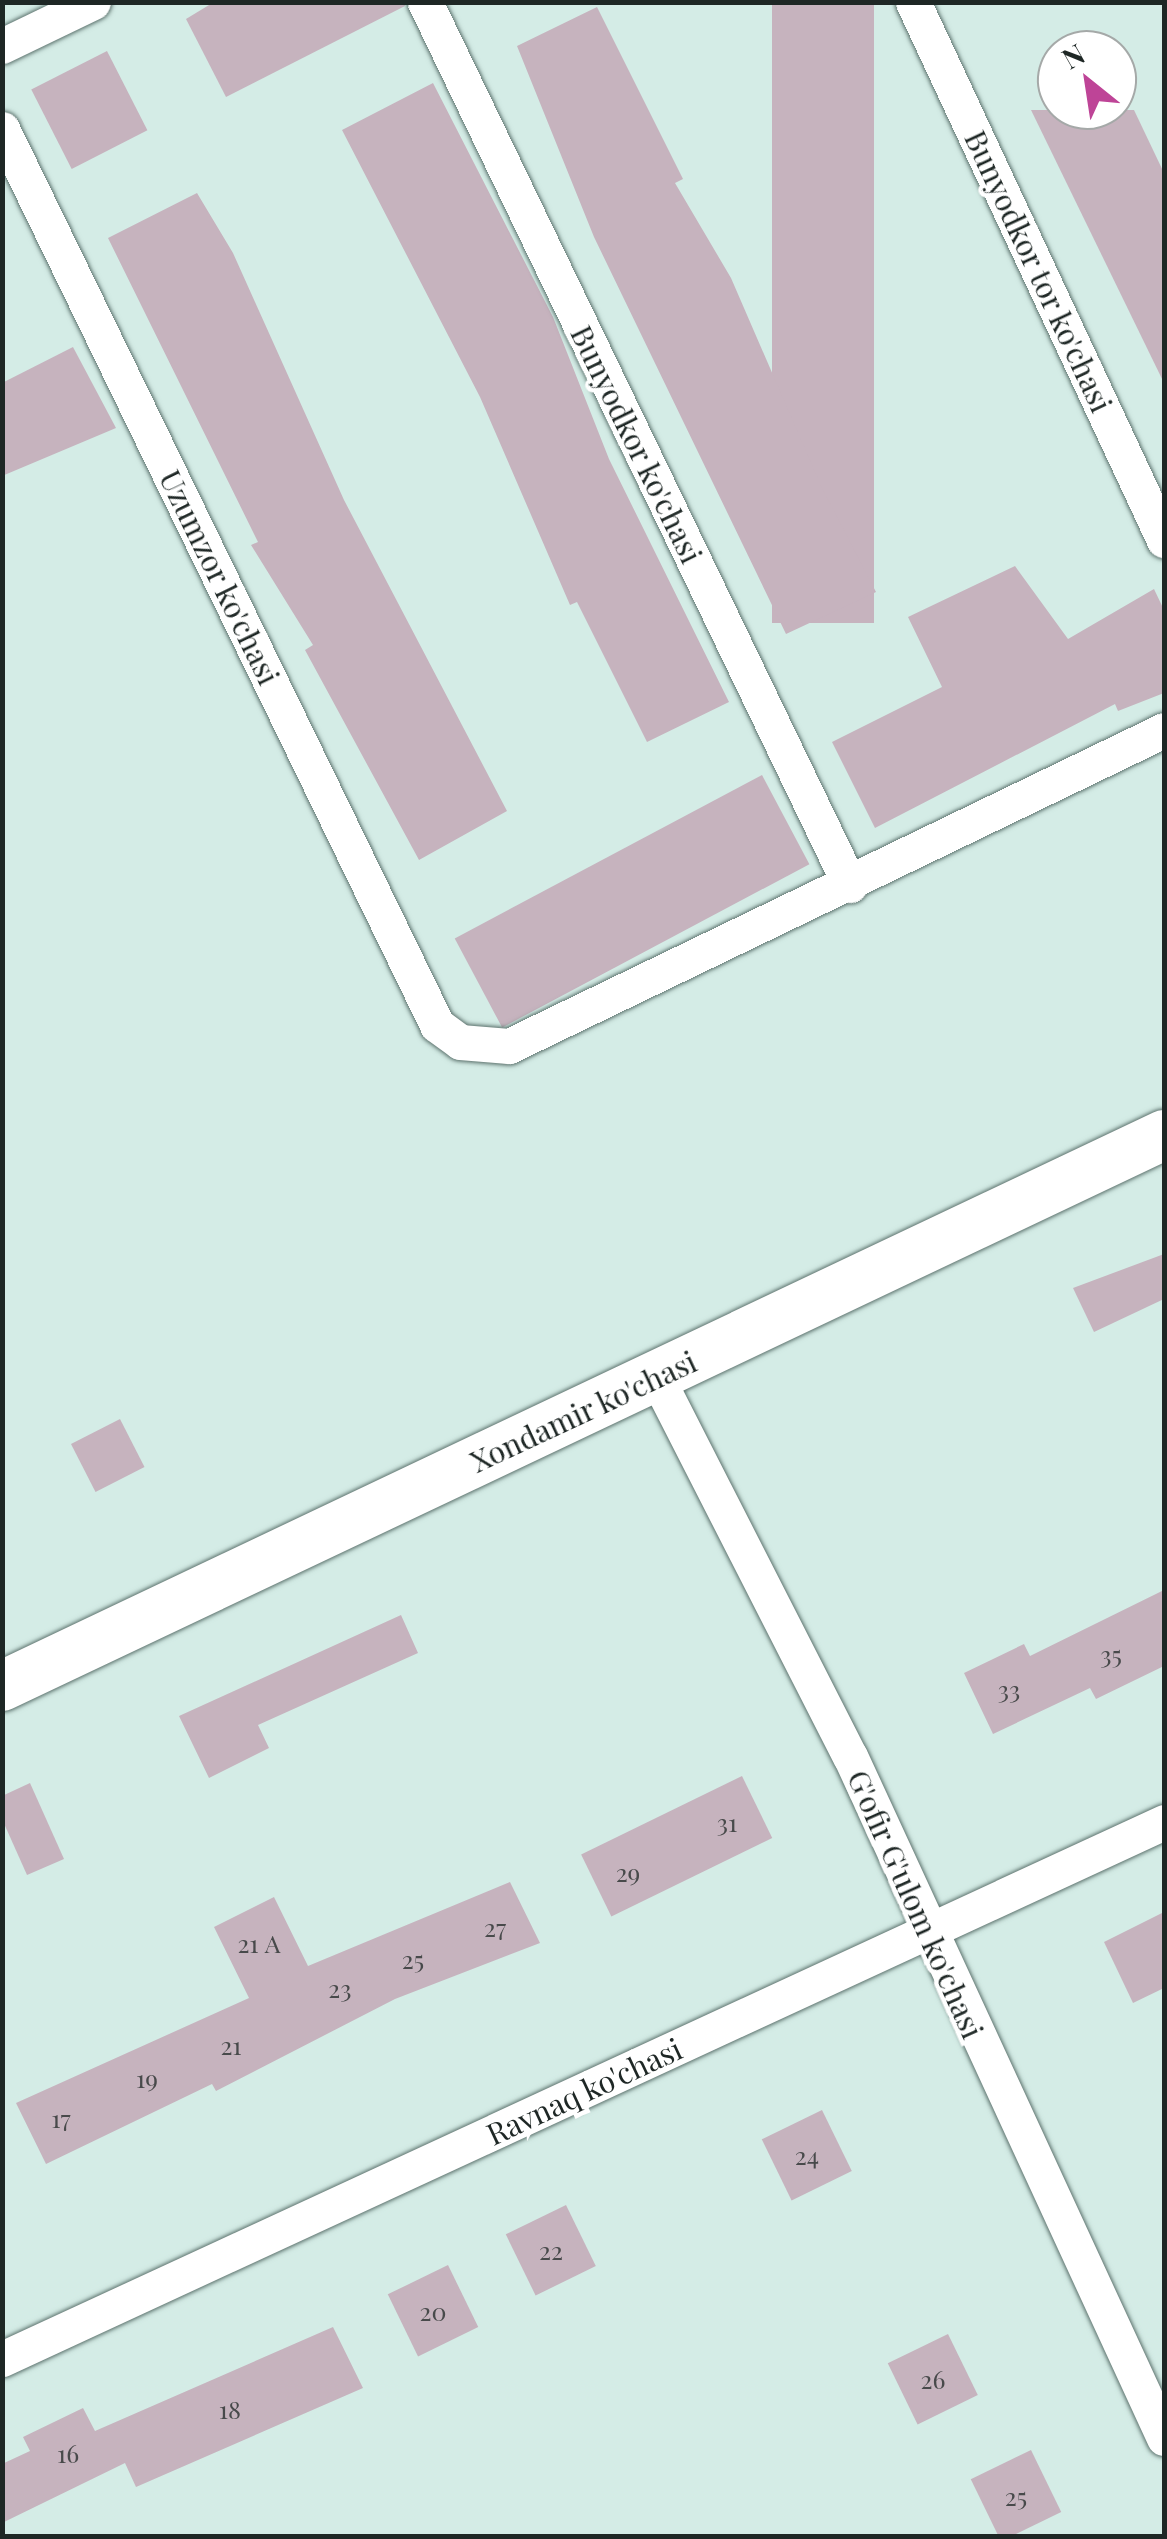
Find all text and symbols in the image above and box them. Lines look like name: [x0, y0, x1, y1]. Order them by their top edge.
north arrow: [1037, 30, 1137, 130]
text: N: [1055, 34, 1091, 76]
street label: Bunyodkor tor ko'chasi: [957, 123, 1121, 419]
street label: Bunyodkor ko'chasi: [564, 319, 710, 569]
street label: Uzumzor ko'chasi: [152, 463, 288, 691]
street label: Xondamir ko'chasi: [463, 1342, 703, 1480]
house number: 35: [1100, 1639, 1122, 1669]
house number: 33: [998, 1674, 1020, 1704]
street label: G'ofir G'ulom ko'chasi: [840, 1764, 992, 2044]
house number: 31: [717, 1807, 737, 1837]
house number: 29: [616, 1857, 640, 1887]
house number: 27: [484, 1912, 506, 1942]
house number: 21 А: [237, 1928, 281, 1958]
house number: 25: [402, 1944, 424, 1974]
house number: 23: [328, 1973, 352, 2003]
house number: 21: [220, 2030, 242, 2060]
street label: Ravnaq ko'chasi: [480, 2030, 688, 2152]
house number: 19: [136, 2063, 158, 2093]
house number: 17: [51, 2103, 71, 2133]
house number: 24: [795, 2140, 819, 2170]
house number: 22: [539, 2235, 563, 2265]
house number: 20: [420, 2296, 446, 2326]
house number: 26: [921, 2364, 945, 2394]
house number: 18: [219, 2394, 241, 2424]
house number: 16: [57, 2438, 79, 2468]
house number: 25: [1005, 2481, 1027, 2511]

